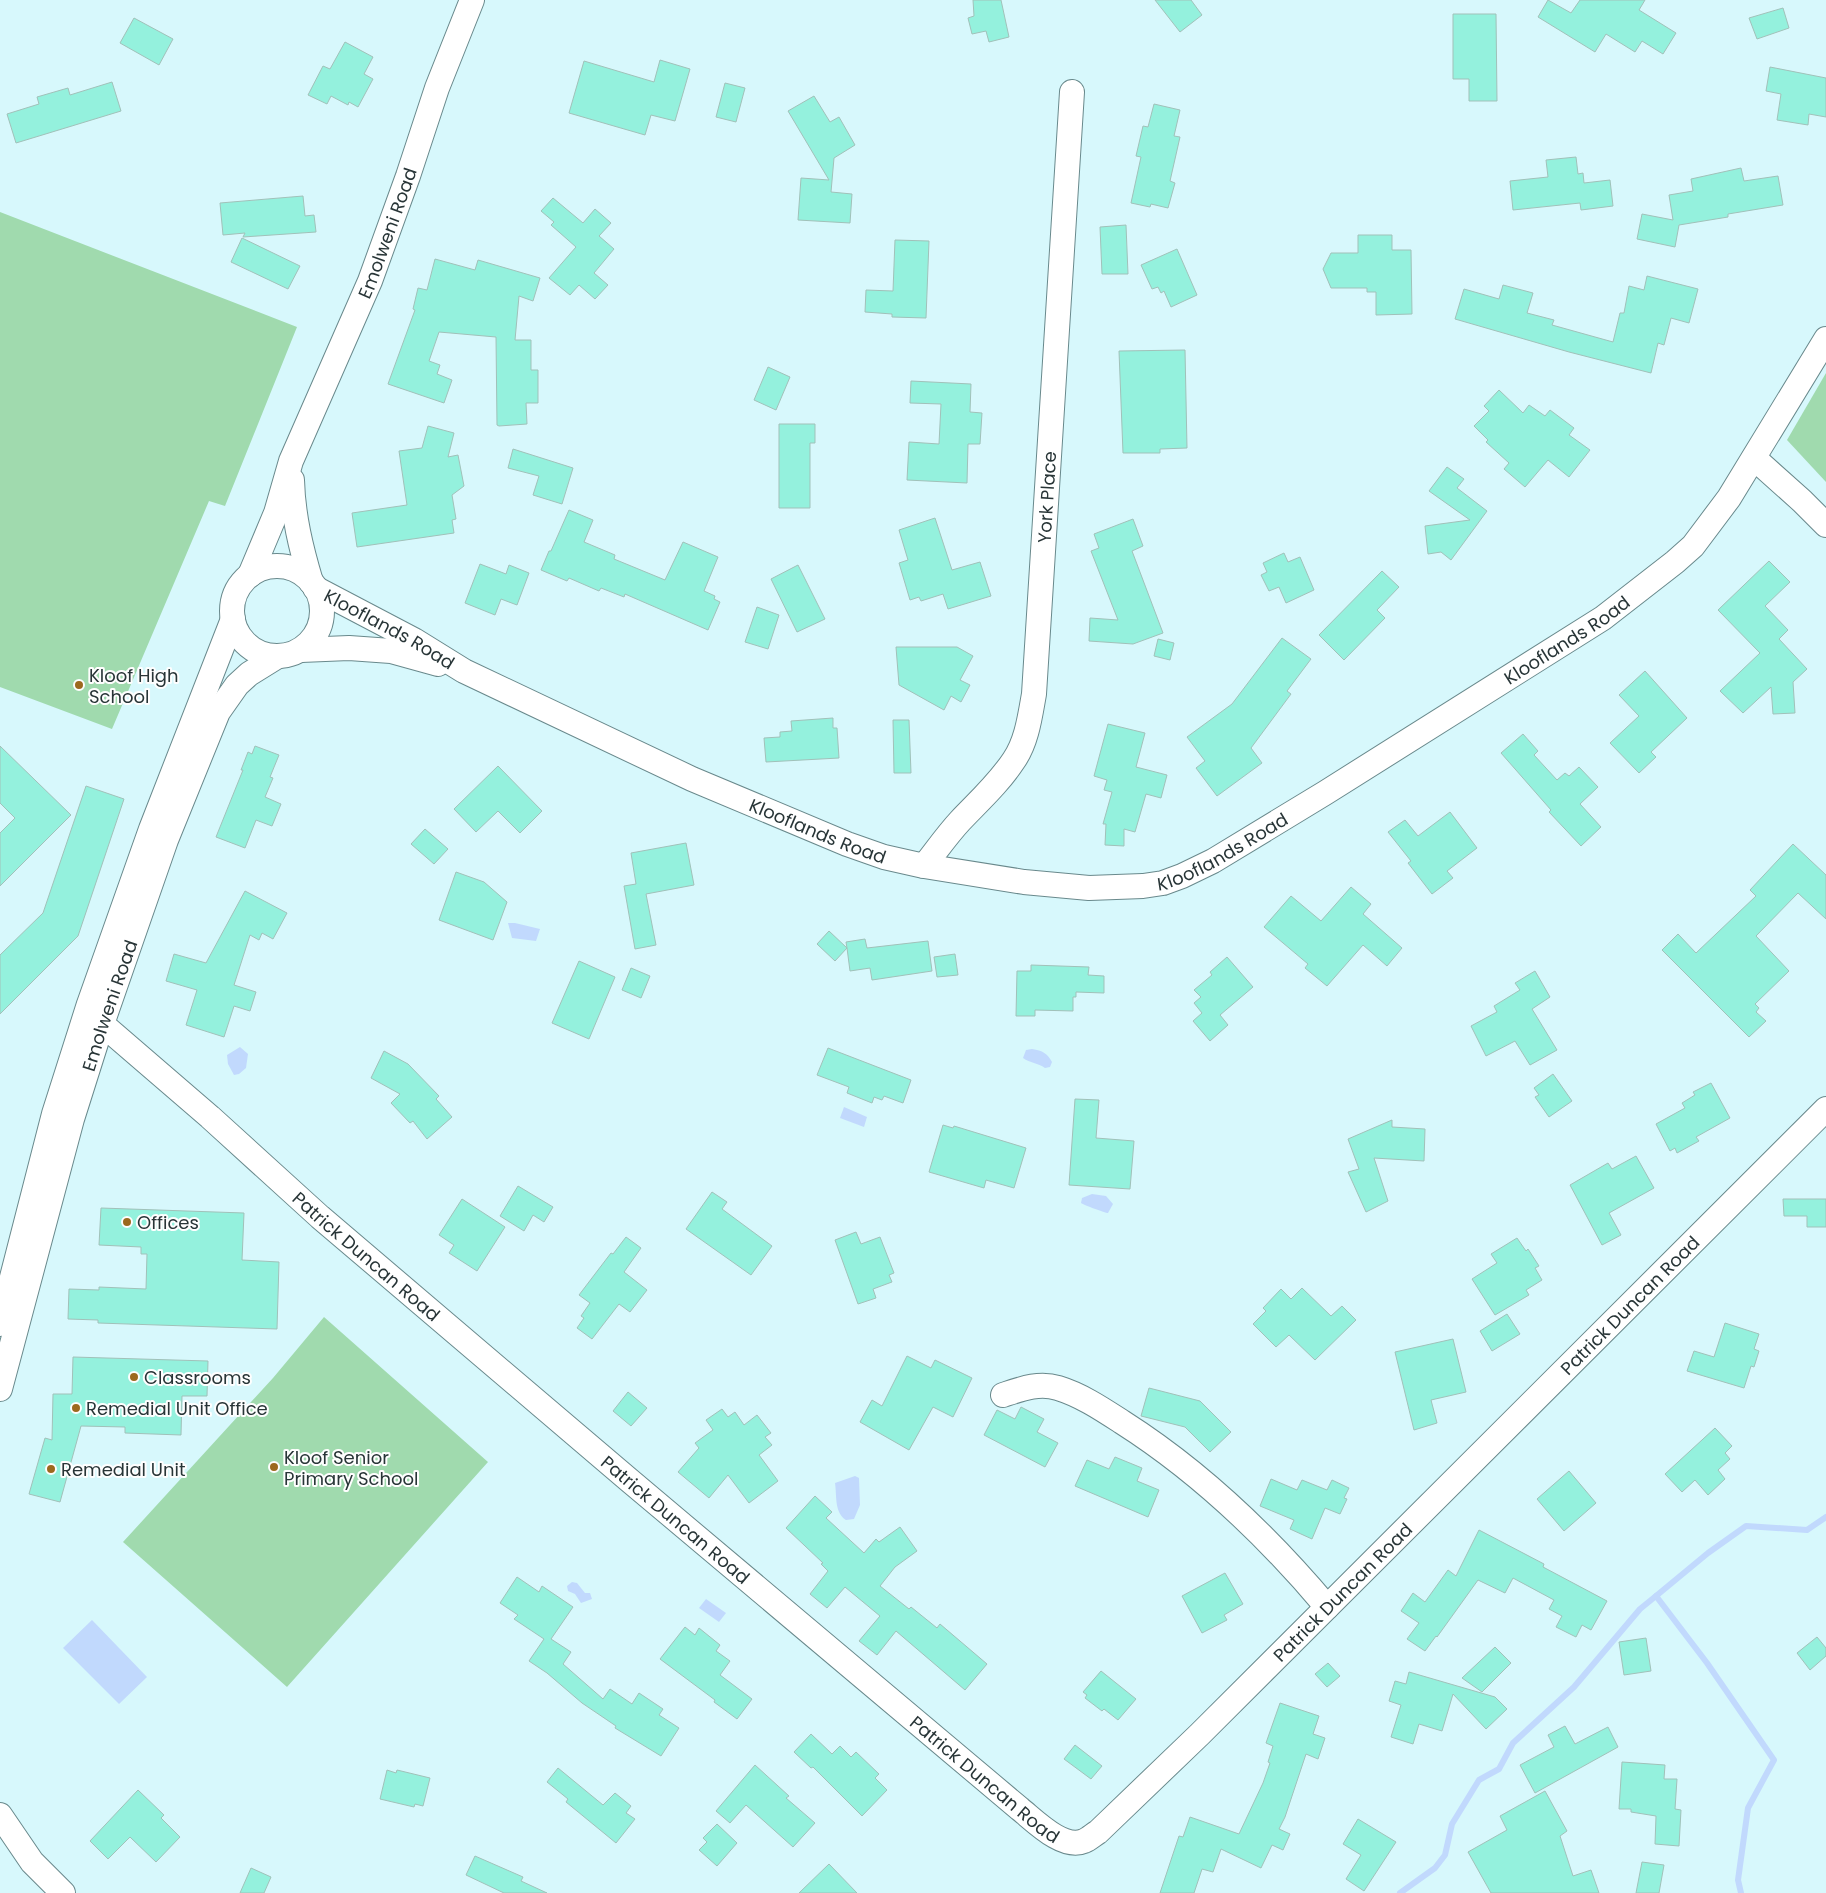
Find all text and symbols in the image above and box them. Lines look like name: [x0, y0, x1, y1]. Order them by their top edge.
street label: Emolweni Road: [351, 164, 422, 302]
street label: York Place: [1031, 450, 1062, 544]
street label: Klooflands Road: [320, 583, 460, 675]
street label: Klooflands Road: [1499, 589, 1635, 690]
place label: Kloof High School: [89, 663, 179, 709]
marker: Kloof High School: [73, 679, 85, 691]
street label: Klooflands Road: [746, 792, 890, 869]
street label: Klooflands Road: [1155, 806, 1292, 896]
street label: Emolweni Road: [75, 936, 143, 1074]
street label: Patrick Duncan Road: [287, 1186, 446, 1327]
place label: Offices: [137, 1210, 199, 1235]
marker: Offices: [121, 1216, 133, 1228]
street label: Patrick Duncan Road: [1555, 1230, 1705, 1380]
place label: Classrooms: [144, 1365, 251, 1390]
marker: Classrooms: [128, 1371, 140, 1383]
place label: Remedial Unit Office: [86, 1396, 268, 1421]
marker: Remedial Unit Office: [70, 1402, 82, 1414]
place label: Kloof Senior Primary School: [284, 1445, 418, 1491]
street label: Patrick Duncan Road: [596, 1449, 755, 1589]
place label: Remedial Unit: [61, 1457, 185, 1482]
marker: Kloof Senior Primary School: [268, 1461, 280, 1473]
marker: Remedial Unit: [45, 1463, 57, 1475]
street label: Patrick Duncan Road: [1267, 1517, 1418, 1667]
street label: Patrick Duncan Road: [905, 1710, 1064, 1849]

